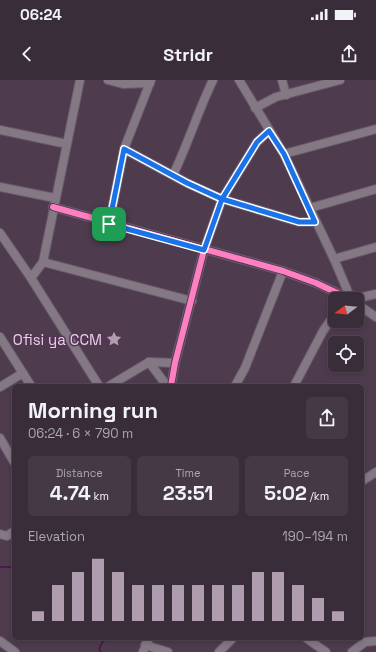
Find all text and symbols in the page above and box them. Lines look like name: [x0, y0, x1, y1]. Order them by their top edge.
text: 06:24: [20, 5, 62, 24]
icon: back: [16, 43, 38, 65]
text: Stridr: [163, 43, 213, 66]
icon: share: [338, 43, 360, 65]
pin: [92, 207, 126, 241]
icon: arrive: [98, 213, 120, 235]
north arrow: [328, 292, 364, 328]
map controls: [328, 292, 364, 372]
place label: Ofisi ya CCM: [13, 330, 102, 349]
place icon: Ofisi ya CCM: [105, 330, 123, 348]
button: locate: [328, 336, 364, 372]
text: Morning run: [28, 396, 158, 424]
button: share: [306, 397, 348, 439]
text: 06:24 · 6 × 790 m: [28, 425, 133, 442]
text: Distance: [56, 466, 103, 480]
text: Time: [175, 466, 201, 480]
text: Pace: [284, 466, 310, 480]
text: 4.74: [50, 480, 91, 506]
text: 23:51: [163, 480, 213, 506]
text: 5:02: [264, 480, 307, 506]
text: km: [91, 489, 109, 503]
text: /km: [307, 489, 329, 503]
text: Elevation: [28, 528, 85, 545]
text: 190–194 m: [282, 528, 348, 545]

